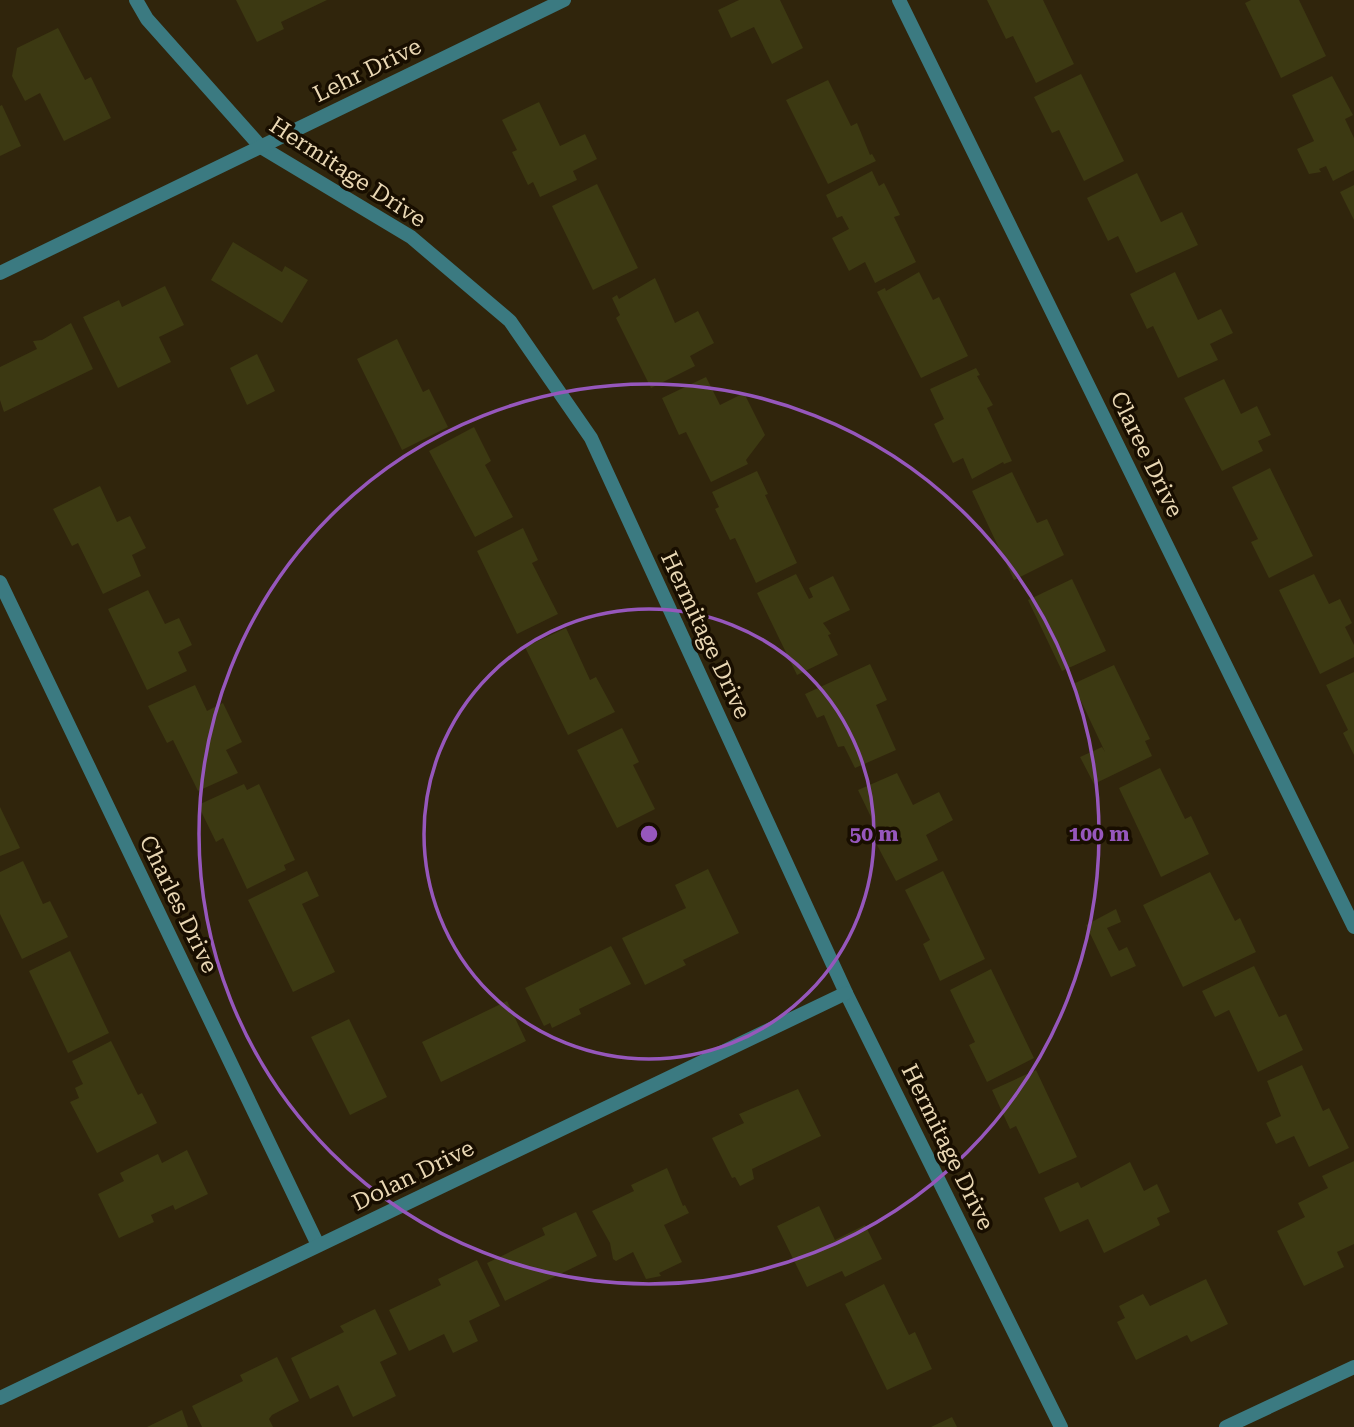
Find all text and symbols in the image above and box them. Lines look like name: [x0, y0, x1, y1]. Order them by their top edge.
street label: Lehr Drive: [309, 33, 426, 108]
street label: Hermitage Drive: [264, 112, 431, 233]
street label: Claree Drive: [1104, 387, 1189, 521]
street label: Hermitage Drive: [655, 547, 756, 723]
centre of rings: [637, 822, 661, 846]
text: 50 m: [849, 822, 899, 846]
text: 100 m: [1069, 822, 1129, 846]
street label: Charles Drive: [134, 831, 224, 977]
street label: Hermitage Drive: [896, 1060, 999, 1235]
street label: Dolan Drive: [348, 1134, 479, 1217]

